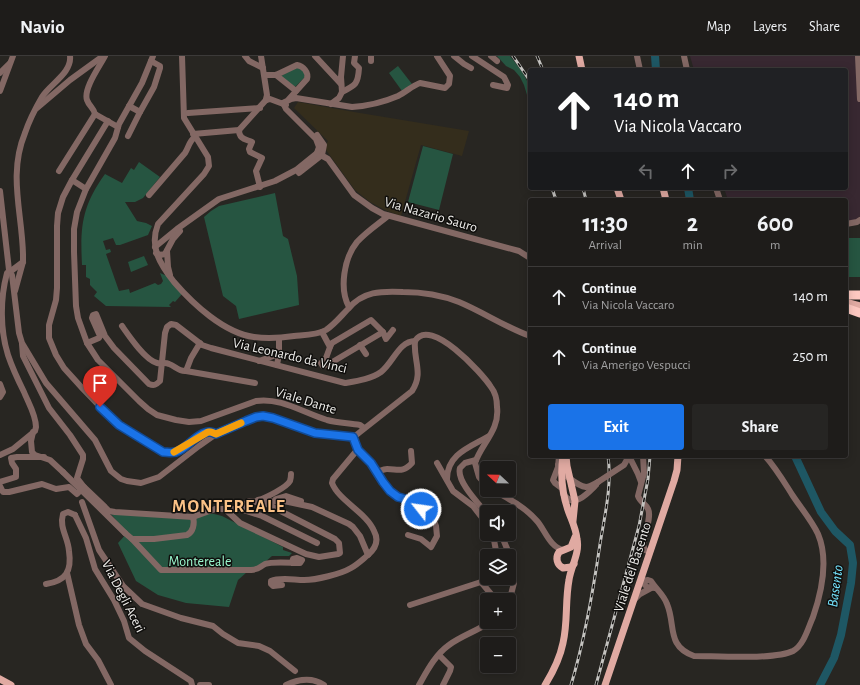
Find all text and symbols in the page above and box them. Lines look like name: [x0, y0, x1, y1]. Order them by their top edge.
text: Navio: [20, 18, 65, 37]
text: Map: [706, 20, 731, 34]
text: Layers: [753, 20, 787, 34]
text: Share: [809, 20, 840, 34]
icon: ahead: [548, 84, 600, 136]
text: 140 m: [614, 85, 680, 113]
text: Via Nicola Vaccaro: [614, 118, 742, 136]
icon: left: [635, 160, 657, 182]
icon: ahead: [677, 160, 699, 182]
icon: right: [719, 160, 741, 182]
street label: Via Nazario Sauro: [383, 195, 479, 235]
text: 11:30: [582, 212, 628, 236]
text: 2: [687, 212, 698, 236]
text: 600: [757, 212, 794, 236]
text: Arrival: [588, 239, 622, 252]
text: min: [682, 239, 703, 252]
text: m: [770, 239, 781, 252]
text: Continue: [582, 281, 637, 296]
icon: ahead: [548, 286, 570, 308]
text: 140 m: [793, 289, 828, 304]
text: Via Nicola Vaccaro: [582, 299, 674, 312]
street label: Via Leonardo da Vinci: [231, 336, 348, 376]
text: Continue: [582, 341, 637, 356]
icon: ahead: [548, 346, 570, 368]
text: 250 m: [793, 349, 828, 364]
text: Via Amerigo Vespucci: [582, 359, 691, 372]
pin: [83, 366, 117, 407]
icon: arrive: [89, 372, 111, 394]
street label: Viale Dante: [273, 385, 338, 417]
button: Exit: [548, 404, 684, 450]
button: Share: [692, 404, 828, 450]
north arrow: [480, 461, 516, 497]
map controls: [480, 461, 516, 673]
position arrow: [400, 488, 442, 530]
district label: MONTEREALE: [172, 498, 286, 516]
button: sound: [480, 505, 516, 541]
street label: Viale del Basento: [612, 521, 654, 614]
button: layers: [480, 549, 516, 585]
park label: Montereale: [169, 555, 231, 569]
street label: Via Degli Aceri: [99, 558, 147, 635]
water label: Basento: [825, 564, 846, 608]
button: +: [480, 593, 516, 629]
button: −: [480, 637, 516, 673]

